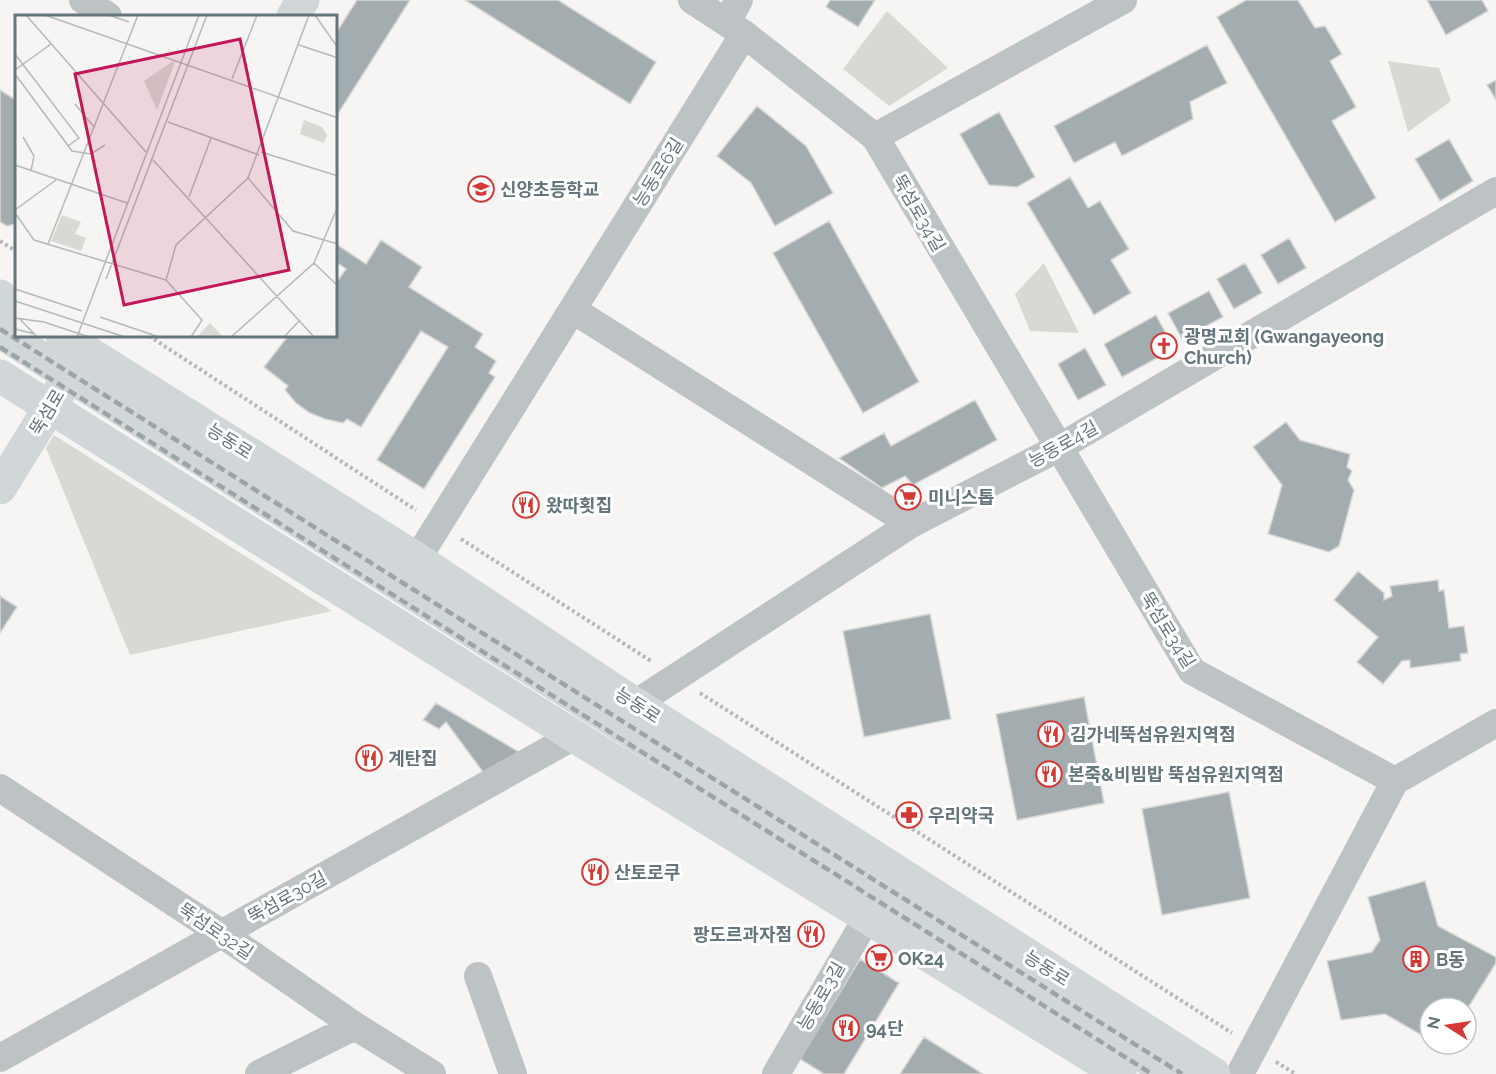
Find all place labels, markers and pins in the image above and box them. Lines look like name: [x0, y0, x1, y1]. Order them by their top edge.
school or university icon: 신양초등학교: [466, 174, 496, 204]
place label: 신양초등학교: [500, 179, 599, 200]
place label: 광명교회 (Gwangayeong Church): [1184, 326, 1384, 368]
church icon: 광명교회 (Gwangayeong Church): [1149, 331, 1179, 361]
supermarket icon: 미니스톱: [893, 482, 923, 512]
place label: 미니스톱: [928, 487, 994, 508]
restaurant icon: 왔따횟집: [511, 490, 541, 520]
place label: 왔따횟집: [546, 495, 612, 516]
restaurant icon: 김가네뚝섬유원지역점: [1036, 719, 1066, 749]
place label: 김가네뚝섬유원지역점: [1070, 724, 1236, 745]
restaurant icon: 계탄집: [354, 743, 384, 773]
place label: 계탄집: [388, 748, 438, 769]
restaurant icon: 본죽&비빔밥 뚝섬유원지역점: [1034, 759, 1064, 789]
place label: 본죽&비빔밥 뚝섬유원지역점: [1068, 764, 1284, 785]
pharmacy icon: 우리약국: [894, 800, 924, 830]
place label: 우리약국: [928, 805, 994, 826]
restaurant icon: 산토로쿠: [580, 857, 610, 887]
place label: 산토로쿠: [614, 862, 680, 883]
restaurant icon: 팡도르과자점: [796, 919, 826, 949]
place label: 팡도르과자점: [693, 924, 792, 945]
supermarket icon: OK24: [864, 943, 894, 973]
building icon: B동: [1401, 944, 1431, 974]
place label: OK24: [898, 948, 944, 969]
place label: B동: [1436, 949, 1465, 970]
restaurant icon: 94단: [831, 1013, 861, 1043]
place label: 94단: [866, 1018, 904, 1039]

